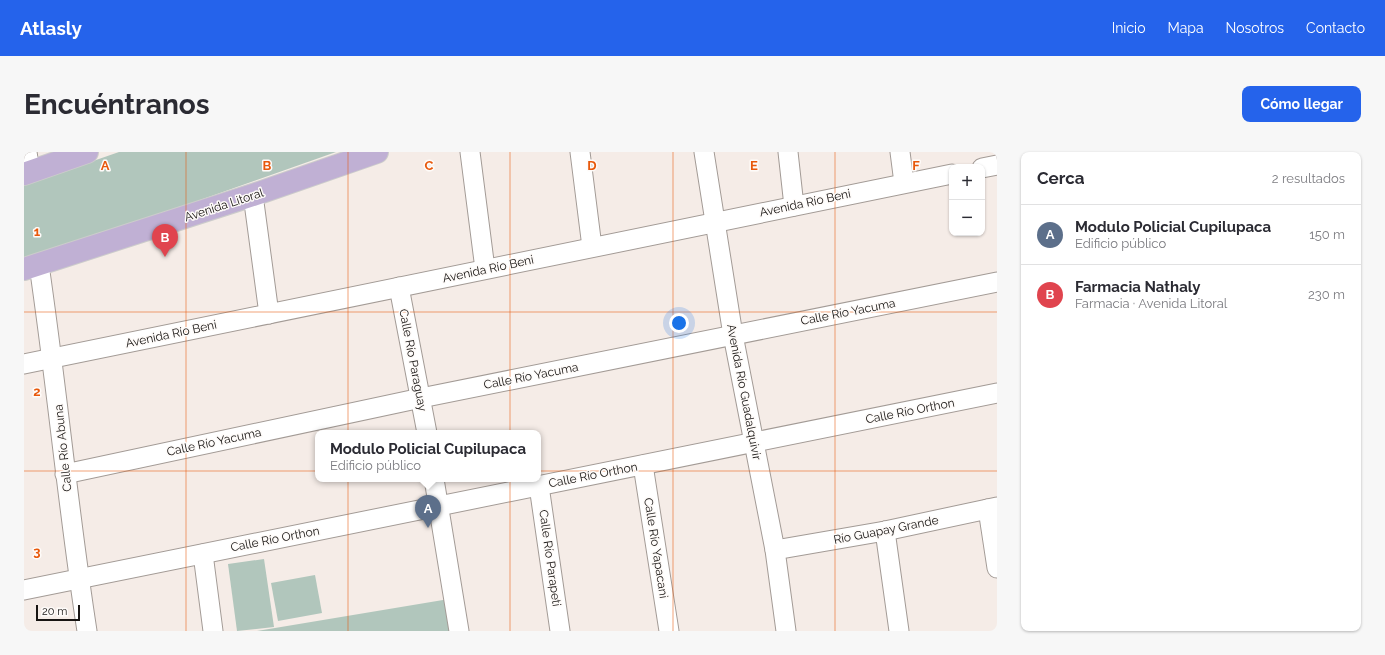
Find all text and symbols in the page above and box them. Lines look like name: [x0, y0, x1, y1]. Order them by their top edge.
text: Atlasly: [20, 17, 82, 39]
text: Inicio: [1112, 20, 1145, 36]
text: Mapa: [1167, 20, 1204, 36]
text: Nosotros: [1226, 20, 1284, 36]
text: Contacto: [1306, 20, 1365, 36]
button: Cómo llegar: [1242, 86, 1361, 122]
text: Encuéntranos: [24, 88, 210, 121]
text: A: [101, 158, 110, 173]
text: B: [263, 158, 272, 173]
text: C: [425, 158, 434, 173]
text: D: [587, 158, 597, 173]
text: E: [750, 158, 758, 173]
text: F: [912, 158, 920, 173]
map controls: [949, 164, 985, 236]
button: +: [949, 164, 985, 200]
text: Cerca: [1037, 168, 1085, 188]
text: 2 resultados: [1272, 171, 1345, 186]
street label: Avenida Litoral: [183, 185, 266, 224]
street label: Avenida Río Beni: [758, 186, 852, 220]
button: −: [949, 200, 985, 236]
text: Modulo Policial Cupilupaca: [1075, 218, 1271, 236]
text: 1: [34, 224, 41, 239]
pin: B: [152, 224, 178, 257]
text: A: [1046, 227, 1054, 242]
text: 150 m: [1309, 227, 1345, 242]
text: Edificio público: [1075, 236, 1166, 251]
street label: Avenida Río Beni: [441, 252, 535, 286]
text: Farmacia Nathaly: [1075, 278, 1200, 296]
text: B: [1046, 287, 1054, 302]
text: 230 m: [1308, 287, 1345, 302]
street label: Calle Río Yacuma: [799, 296, 897, 328]
text: Farmacia · Avenida Litoral: [1075, 296, 1227, 311]
street label: Calle Río Paraguay: [396, 308, 430, 413]
your location: [669, 313, 689, 333]
street label: Avenida Río Beni: [124, 317, 218, 351]
street label: Avenida Río Guadalquivir: [724, 323, 764, 462]
street label: Calle Río Yacuma: [482, 360, 580, 392]
text: 2: [33, 384, 41, 399]
street label: Calle Río Orthon: [864, 396, 956, 426]
street label: Calle Río Abuna: [51, 404, 75, 492]
street label: Calle Río Yacuma: [166, 425, 262, 459]
popup: [315, 430, 541, 482]
text: Modulo Policial Cupilupaca: [330, 440, 526, 458]
text: Edificio público: [330, 458, 421, 473]
street label: Calle Río Orthon: [547, 460, 639, 490]
pin: A: [415, 495, 441, 528]
street label: Calle Río Yapacani: [641, 497, 671, 599]
street label: Calle Río Parapeti: [536, 509, 564, 607]
street label: Río Guapay Grande: [832, 513, 940, 547]
street label: Calle Río Orthon: [229, 524, 321, 554]
text: 3: [33, 544, 41, 559]
scale bar: [36, 603, 80, 622]
text: 20 m: [42, 605, 67, 618]

